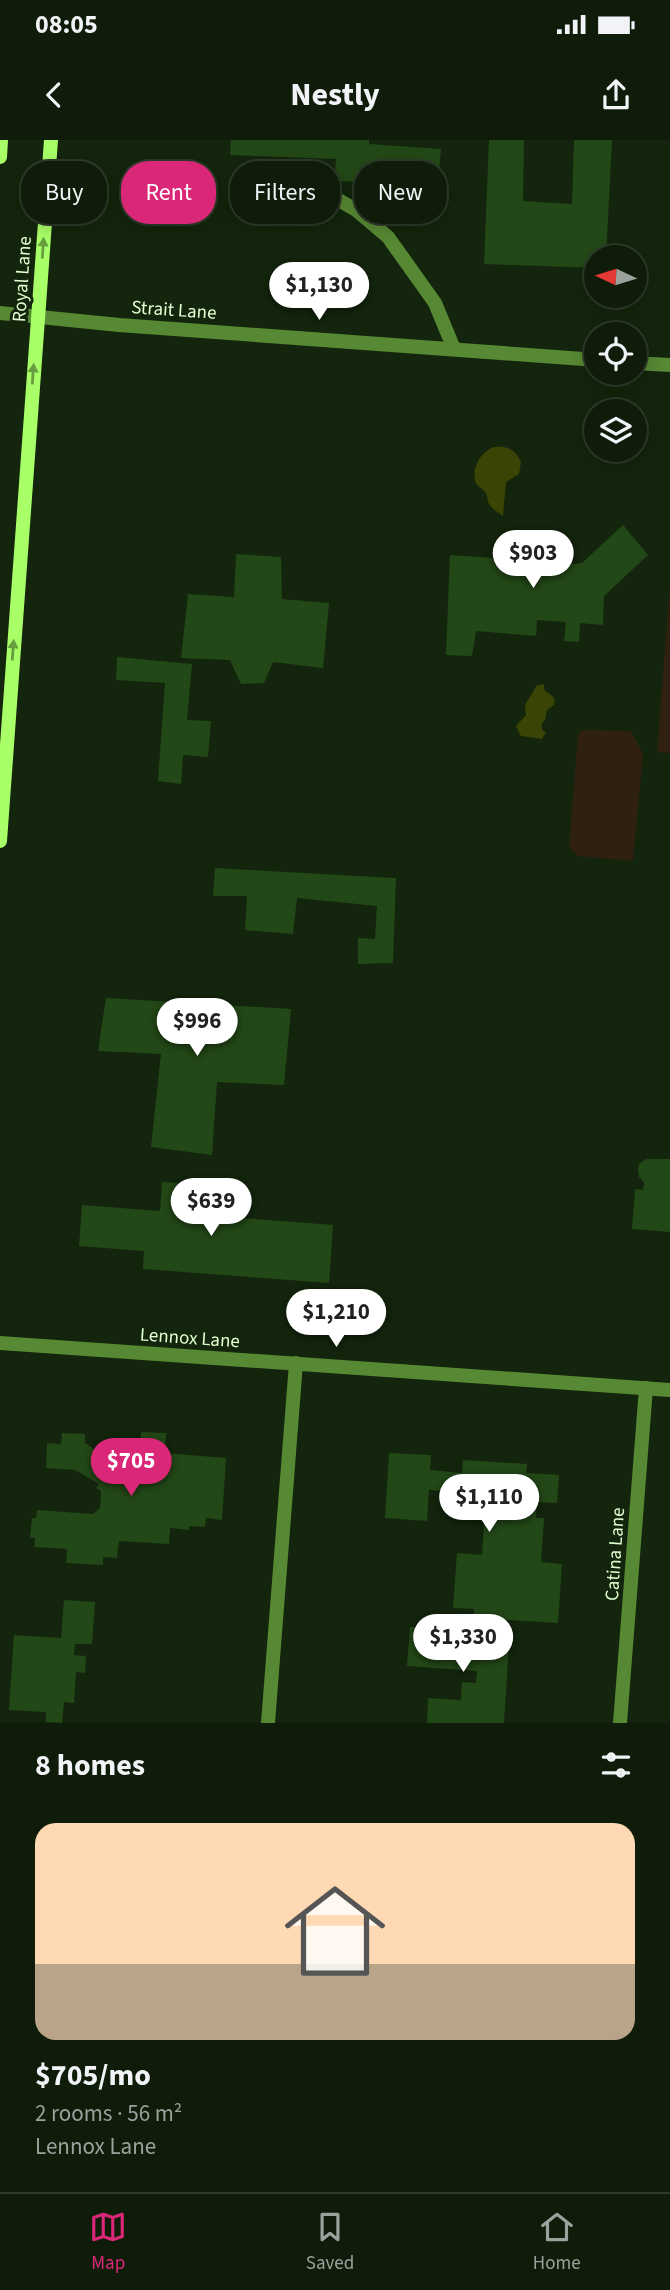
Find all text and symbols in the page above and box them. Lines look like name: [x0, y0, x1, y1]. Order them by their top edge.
text: 08:05: [35, 6, 98, 43]
text: Nestly: [290, 72, 380, 118]
icon: back: [35, 76, 73, 114]
icon: share: [597, 76, 635, 114]
chip: Buy: [21, 161, 107, 224]
chip: Rent: [121, 161, 216, 224]
chip: Filters: [230, 161, 340, 224]
chip: New: [354, 161, 447, 224]
street label: Royal Lane: [6, 235, 39, 323]
one-way arrow: [38, 237, 49, 259]
north arrow: [584, 245, 648, 308]
map controls: [584, 245, 647, 462]
pin: $1,130: [262, 262, 376, 322]
text: $1,130: [285, 268, 353, 301]
street label: Strait Lane: [130, 294, 217, 327]
button: locate: [584, 322, 647, 385]
one-way arrow: [28, 363, 39, 385]
button: layers: [584, 399, 647, 462]
pin: $903: [492, 531, 574, 590]
text: $903: [509, 536, 557, 569]
one-way arrow: [8, 639, 19, 661]
pin: $996: [156, 998, 238, 1058]
text: $996: [173, 1004, 221, 1037]
pin: $639: [170, 1178, 252, 1238]
text: $639: [187, 1184, 235, 1217]
pin: $1,210: [279, 1290, 393, 1349]
text: $1,210: [302, 1295, 370, 1328]
street label: Lennox Lane: [139, 1322, 241, 1355]
pin: $705: [90, 1438, 172, 1498]
text: $705: [107, 1444, 155, 1477]
pin: $1,110: [432, 1474, 546, 1534]
text: $1,110: [455, 1480, 523, 1513]
street label: Catina Lane: [599, 1506, 632, 1602]
pin: $1,330: [406, 1614, 520, 1674]
text: $1,330: [429, 1620, 497, 1653]
text: 8 homes: [35, 1744, 145, 1787]
icon: filters: [597, 1746, 635, 1784]
icon: home: [272, 1868, 398, 1994]
text: $705/mo: [35, 2054, 151, 2097]
text: 2 rooms · 56 m²: [35, 2097, 182, 2130]
text: Lennox Lane: [35, 2130, 156, 2163]
tab: Map: [89, 2208, 127, 2277]
tab: Saved: [306, 2208, 354, 2277]
tab: Home: [533, 2208, 581, 2277]

